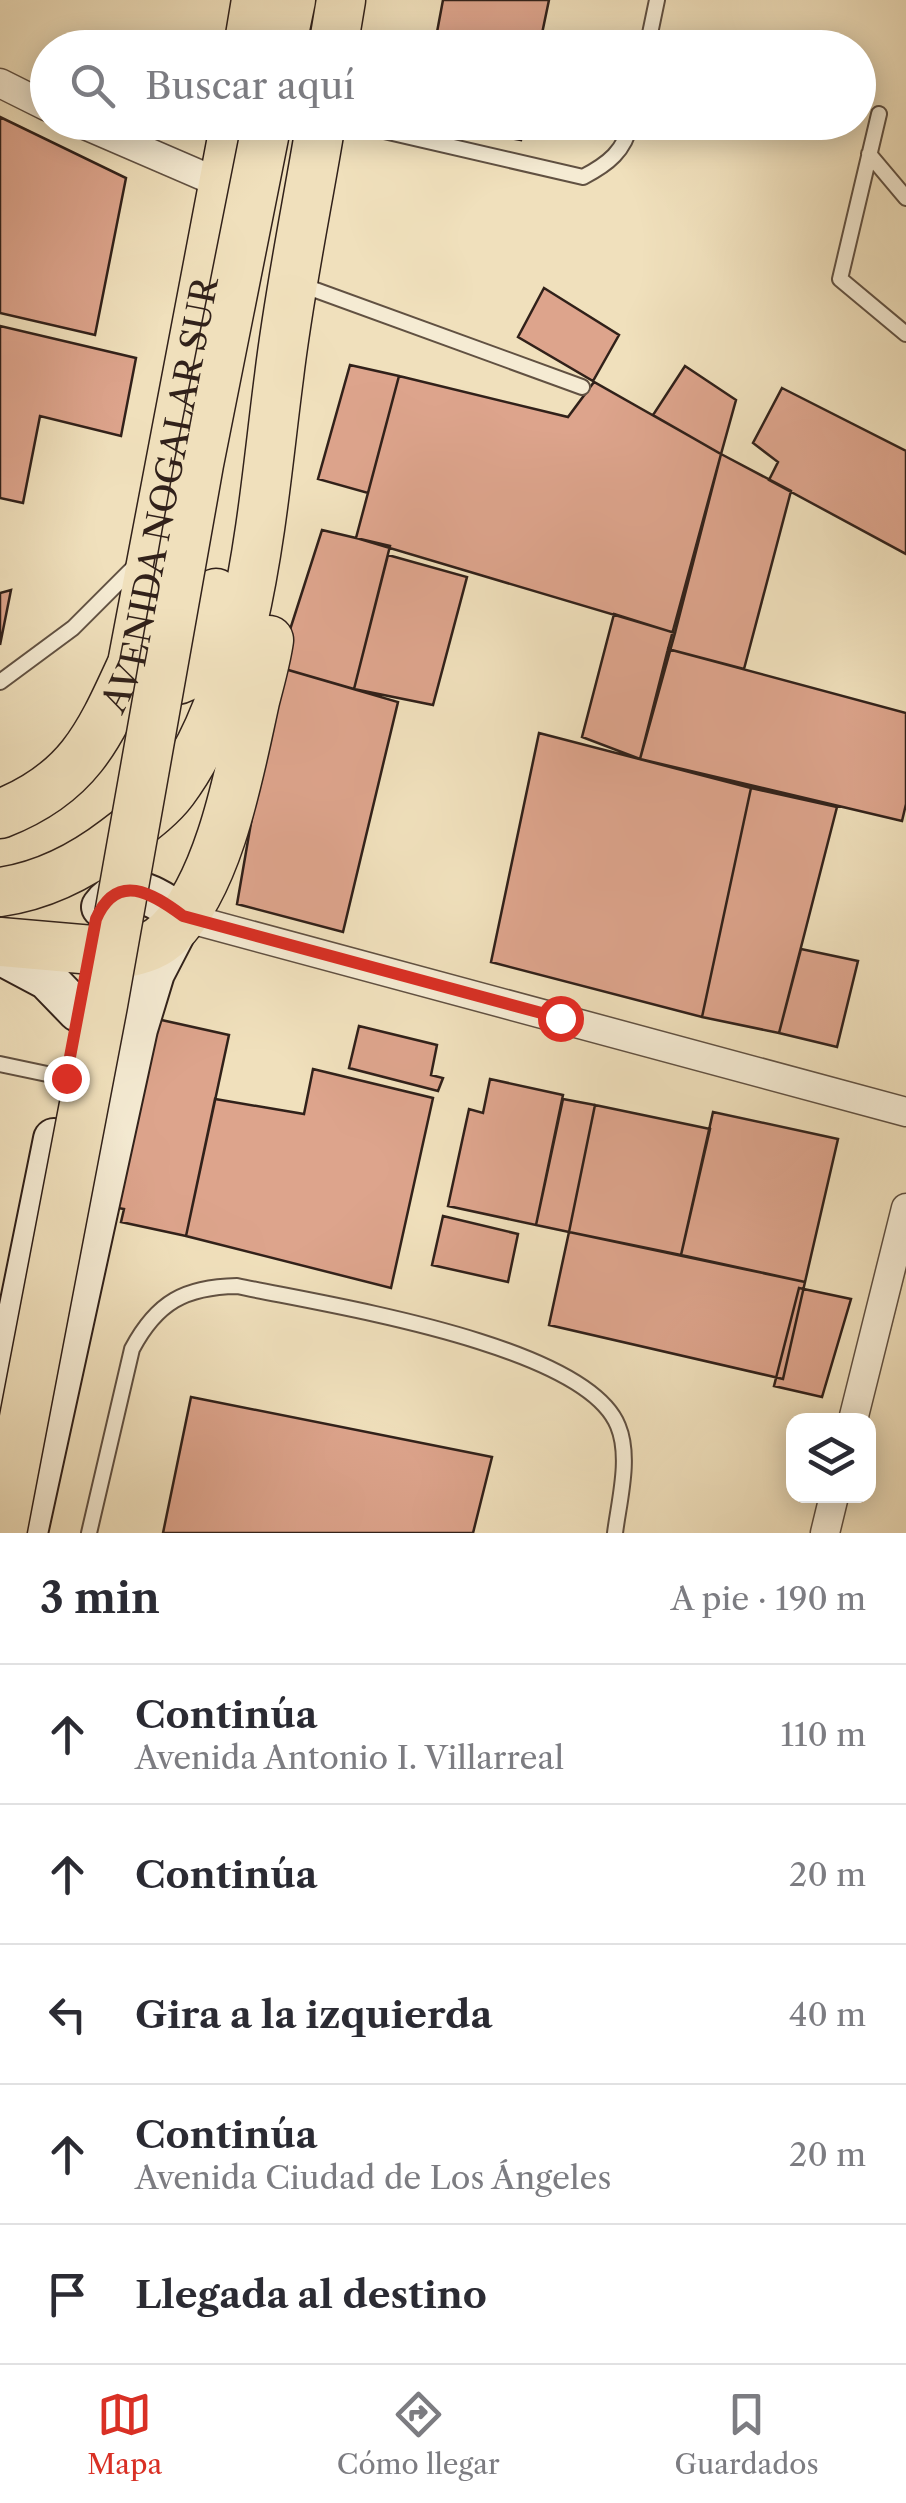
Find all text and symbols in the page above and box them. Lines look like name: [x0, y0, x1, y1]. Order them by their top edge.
search box: [30, 30, 876, 140]
icon: search: [65, 58, 120, 113]
text: Buscar aquí: [145, 62, 355, 109]
street label: AVENIDA NOGALAR SUR: [91, 272, 227, 720]
route start: [538, 996, 584, 1042]
route end: [44, 1056, 90, 1102]
map controls: [786, 1413, 876, 1503]
button: layers: [786, 1413, 876, 1503]
text: 3 min: [40, 1572, 160, 1624]
text: A pie · 190 m: [671, 1579, 866, 1618]
text: Continúa: [135, 1691, 318, 1738]
icon: ahead: [40, 1707, 95, 1762]
text: 110 m: [780, 1715, 866, 1754]
text: Avenida Antonio I. Villarreal: [135, 1738, 564, 1777]
icon: ahead: [40, 1847, 95, 1902]
text: Continúa: [135, 1851, 318, 1898]
text: 20 m: [789, 1855, 866, 1894]
icon: left: [40, 1987, 95, 2042]
text: Gira a la izquierda: [135, 1991, 492, 2038]
text: 40 m: [789, 1995, 866, 2034]
text: Continúa: [135, 2111, 318, 2158]
icon: ahead: [40, 2127, 95, 2182]
text: 20 m: [789, 2135, 866, 2174]
text: Avenida Ciudad de Los Ángeles: [135, 2158, 611, 2197]
icon: arrive: [40, 2267, 95, 2322]
text: Llegada al destino: [135, 2271, 487, 2318]
tab: Mapa: [87, 2387, 162, 2481]
tab: Cómo llegar: [337, 2387, 500, 2481]
tab: Guardados: [674, 2387, 819, 2481]

